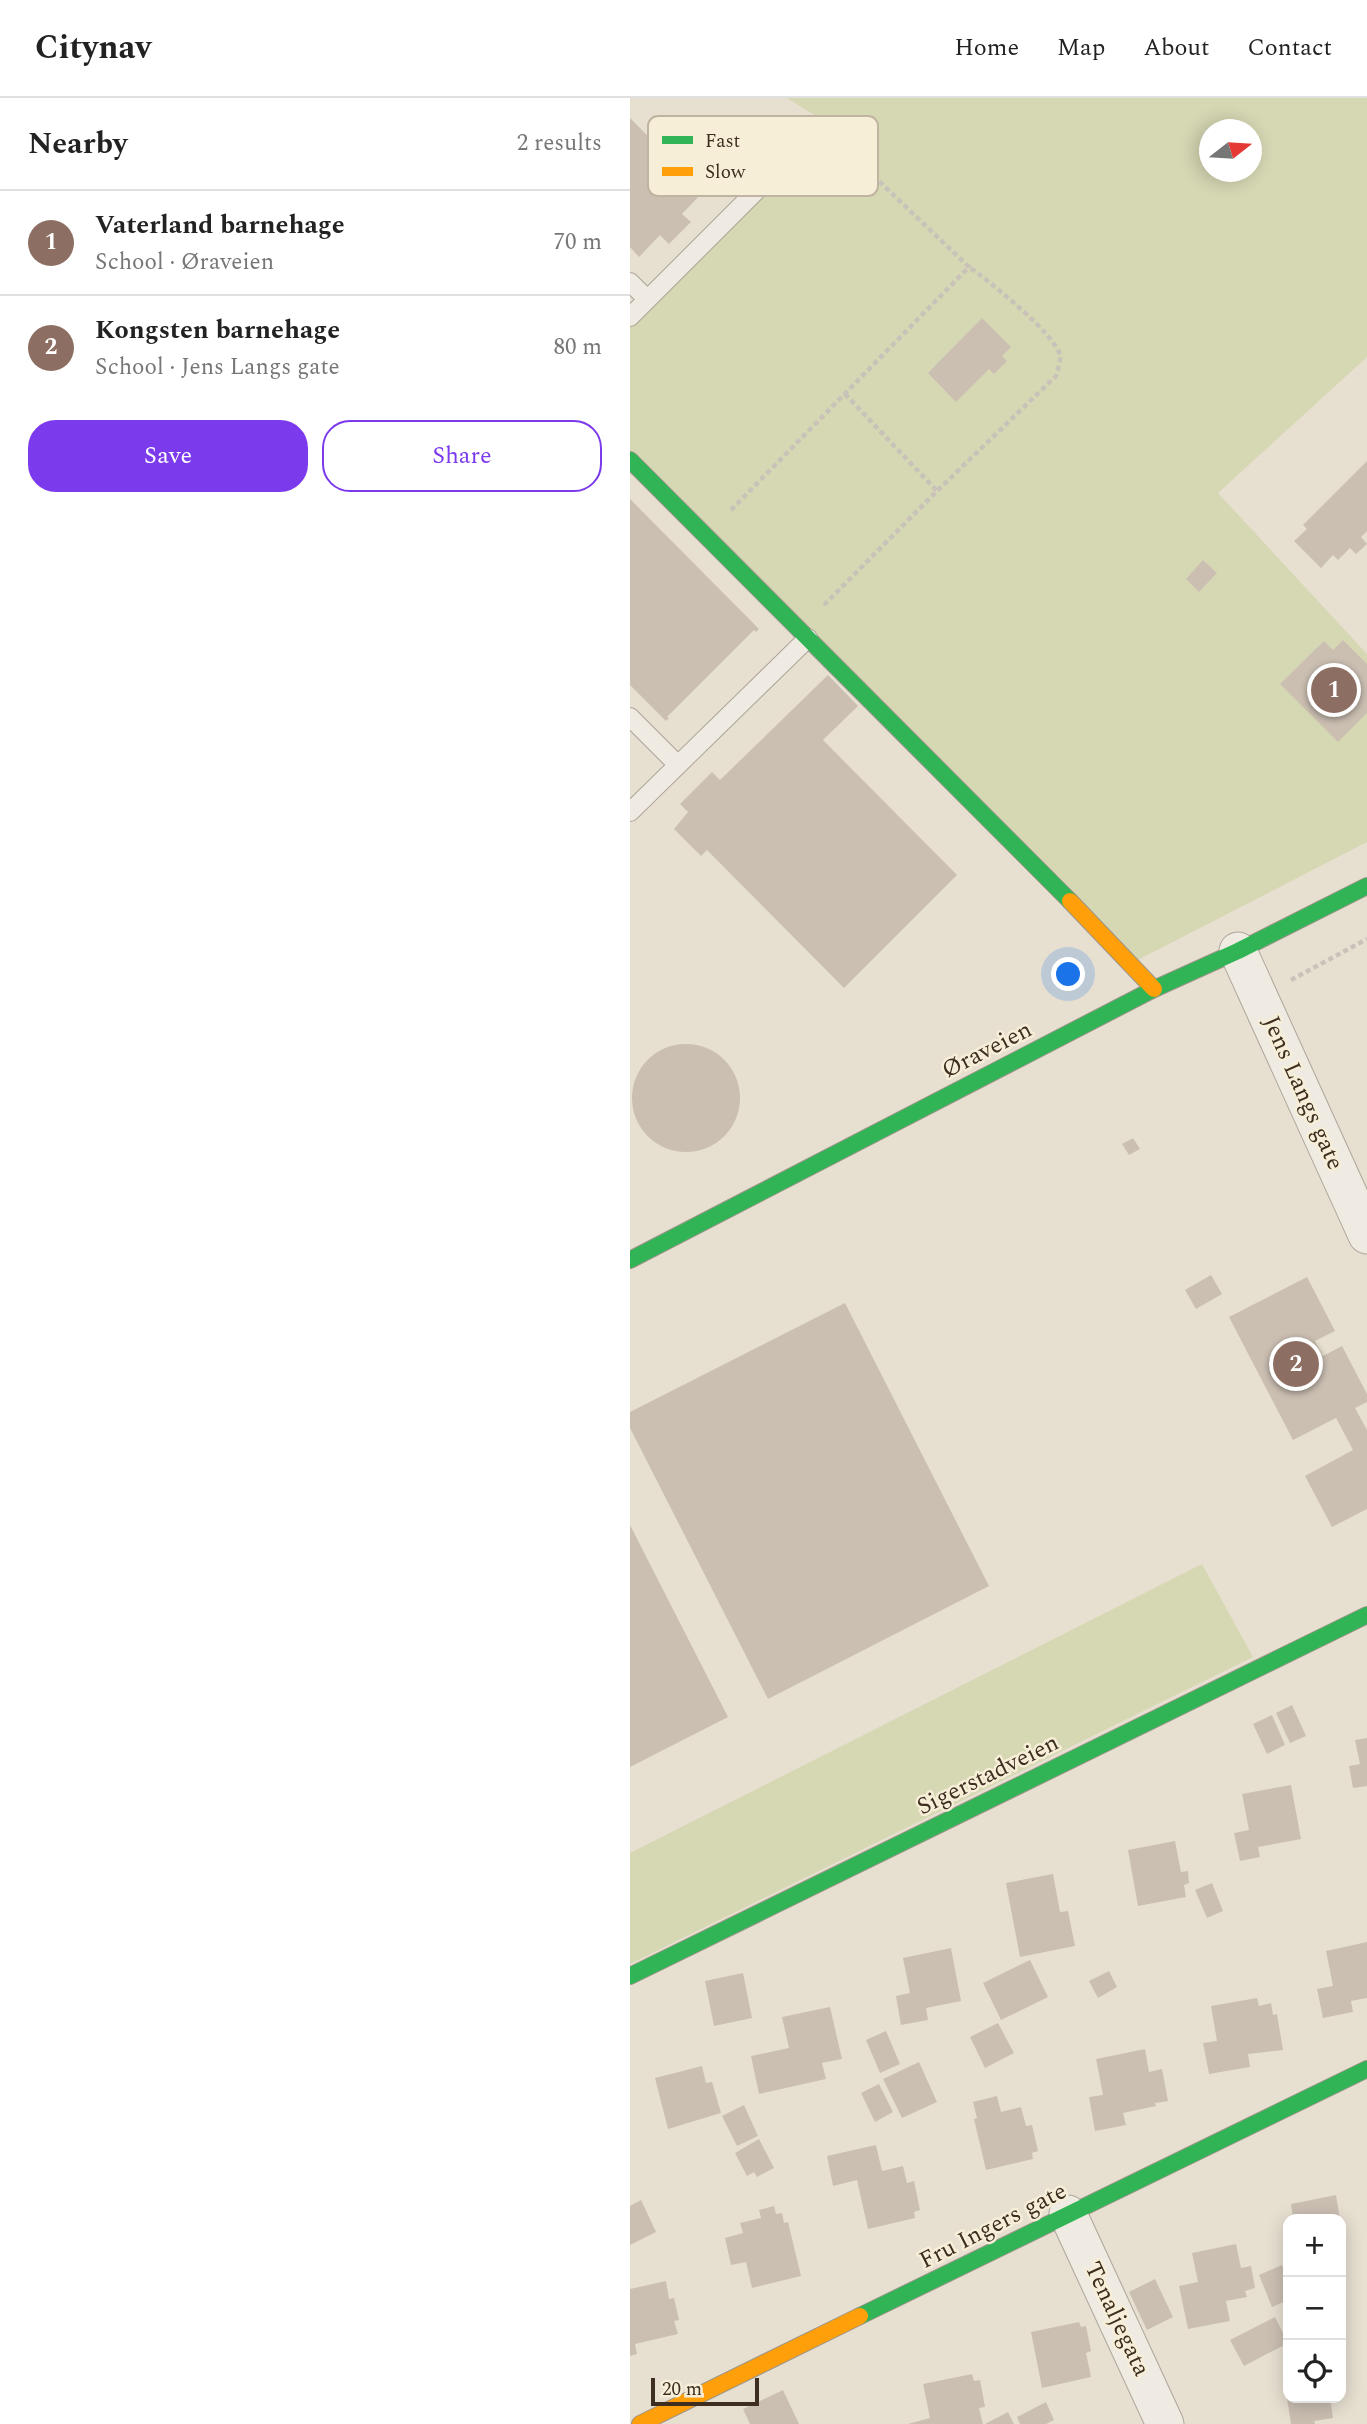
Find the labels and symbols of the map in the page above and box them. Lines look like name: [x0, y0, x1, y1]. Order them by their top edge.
legend: [648, 116, 878, 196]
north arrow: [1199, 119, 1262, 182]
text: Fast: [705, 127, 741, 156]
text: Slow: [705, 158, 746, 187]
pin: 1: [1311, 664, 1357, 716]
your location: [1051, 957, 1085, 991]
street label: Jens Langs gate: [1253, 1010, 1353, 1176]
street label: Øraveien: [936, 1012, 1038, 1088]
pin: 2: [1273, 1338, 1319, 1390]
street label: Sigerstadveien: [911, 1725, 1065, 1825]
street label: Fru Ingers gate: [913, 2173, 1073, 2279]
street label: Tenaljegata: [1075, 2256, 1159, 2383]
scale bar: [651, 2375, 760, 2407]

